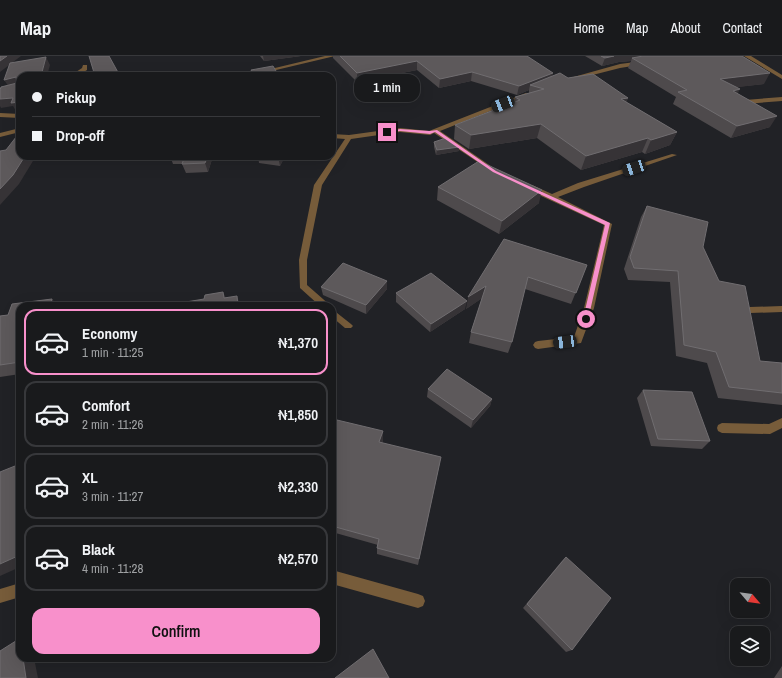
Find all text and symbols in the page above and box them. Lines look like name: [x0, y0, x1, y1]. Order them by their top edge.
text: Map: [20, 15, 51, 41]
text: Home: [573, 19, 604, 37]
text: Map: [626, 19, 648, 37]
text: About: [670, 19, 700, 37]
text: Contact: [722, 19, 762, 37]
callout: 1 min: [354, 74, 420, 102]
text: 1 min: [373, 79, 401, 96]
text: Pickup: [56, 87, 96, 108]
car: [490, 94, 516, 114]
route end: [378, 123, 396, 141]
text: Drop-off: [56, 125, 105, 146]
car: [621, 159, 647, 177]
route start: [577, 310, 595, 328]
text: Economy: [82, 323, 137, 344]
icon: car: [34, 324, 70, 360]
text: ₦1,370: [278, 332, 318, 353]
car: [552, 335, 578, 349]
text: 1 min · 11:25: [82, 344, 143, 361]
text: Comfort: [82, 395, 130, 416]
icon: car: [34, 396, 70, 432]
text: ₦1,850: [278, 404, 318, 425]
text: 2 min · 11:26: [82, 416, 143, 433]
text: XL: [82, 467, 98, 488]
icon: car: [34, 468, 70, 504]
text: ₦2,330: [278, 476, 318, 497]
text: 3 min · 11:27: [82, 488, 143, 505]
text: Black: [82, 539, 115, 560]
icon: car: [34, 540, 70, 576]
text: ₦2,570: [278, 548, 318, 569]
text: 4 min · 11:28: [82, 560, 143, 577]
north arrow: [730, 578, 770, 618]
map controls: [730, 578, 770, 666]
button: Confirm: [32, 608, 320, 654]
button: layers: [730, 626, 770, 666]

